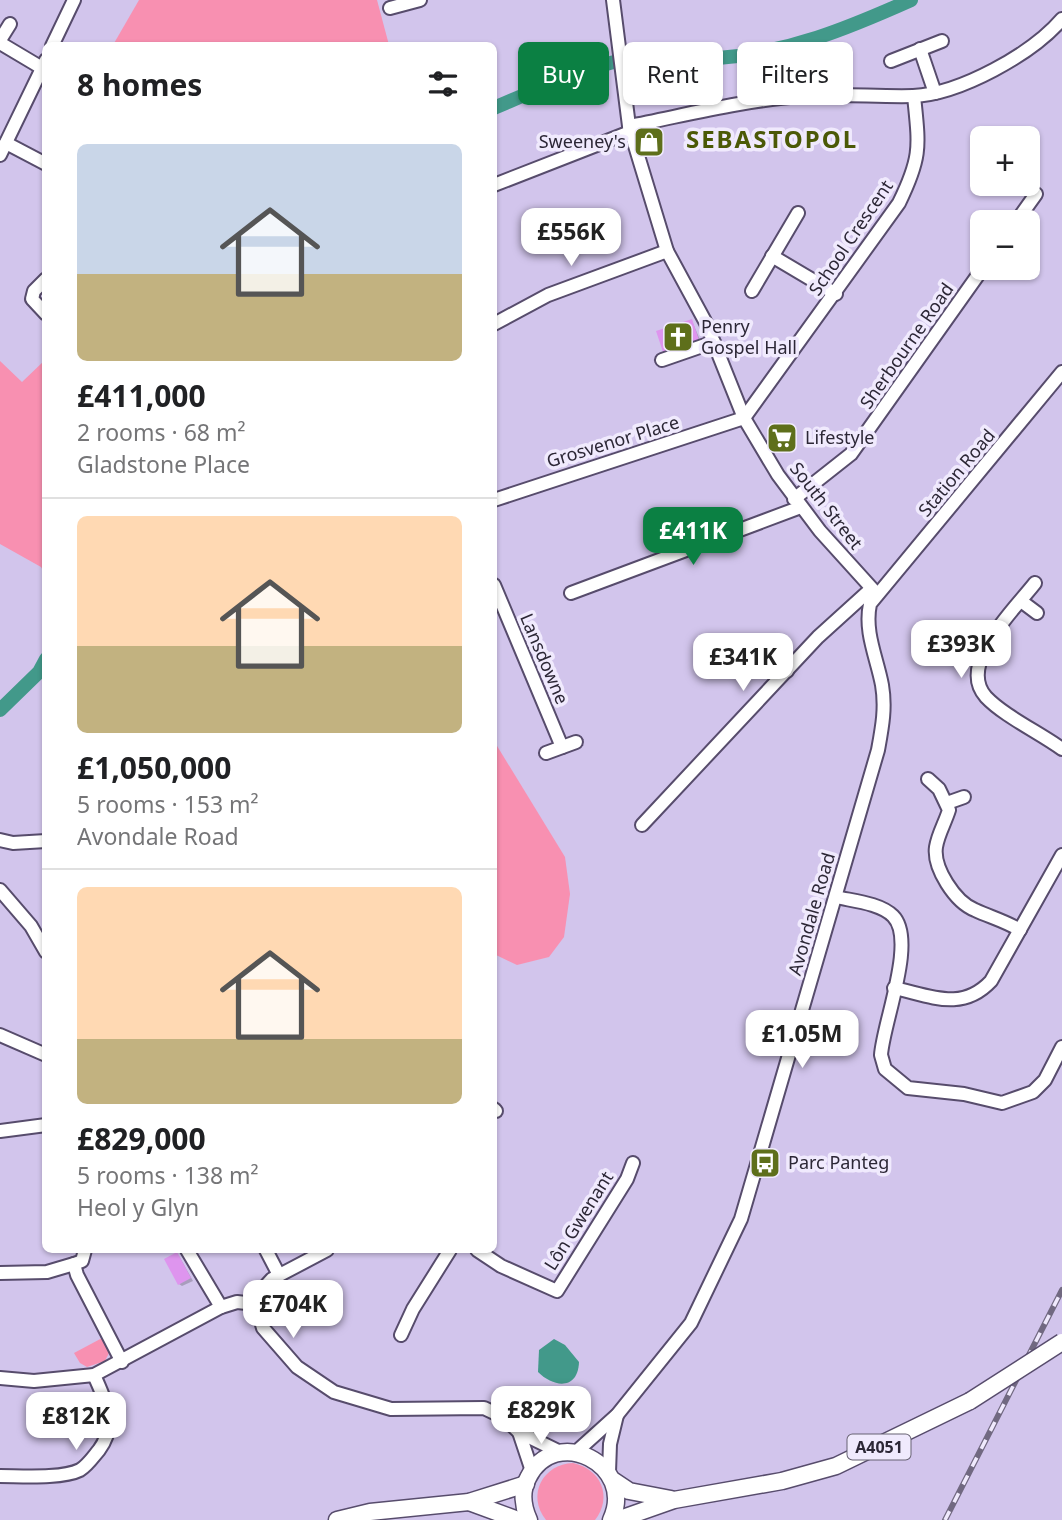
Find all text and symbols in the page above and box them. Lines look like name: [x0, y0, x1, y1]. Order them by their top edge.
chip: Buy: [518, 42, 609, 105]
chip: Rent: [623, 42, 723, 105]
chip: Filters: [737, 42, 853, 105]
text: 8 homes: [77, 64, 202, 105]
icon: filters: [424, 65, 462, 103]
district label: SEBASTOPOL: [686, 122, 858, 155]
shop icon: Sweeney's: [632, 125, 666, 159]
map controls: [970, 126, 1040, 280]
button: +: [970, 126, 1040, 196]
place label: Sweeney's: [539, 129, 626, 153]
street label: School Crescent: [803, 175, 898, 300]
icon: home: [207, 189, 333, 315]
pin: £556K: [522, 208, 620, 268]
button: −: [970, 210, 1040, 280]
text: £556K: [537, 215, 605, 247]
street label: Sherbourne Road: [854, 278, 959, 413]
place label: Penry Gospel Hall: [701, 314, 797, 359]
church icon: Penry Gospel Hall: [661, 320, 695, 354]
text: £411,000: [77, 375, 206, 416]
street label: Grosvenor Place: [543, 409, 682, 473]
text: 2 rooms · 68 m²: [77, 416, 246, 448]
supermarket icon: Lifestyle: [765, 421, 799, 455]
street label: Station Road: [912, 423, 1000, 521]
place label: Lifestyle: [805, 425, 875, 449]
text: Gladstone Place: [77, 448, 250, 480]
street label: South Street: [785, 457, 869, 554]
pin: £411K: [644, 508, 742, 567]
text: £411K: [659, 514, 727, 546]
icon: home: [207, 561, 333, 687]
street label: Lansdowne: [515, 610, 575, 708]
pin: £393K: [912, 620, 1010, 680]
text: £393K: [927, 627, 995, 659]
pin: £341K: [694, 634, 792, 693]
text: £341K: [709, 640, 777, 672]
text: £1,050,000: [77, 747, 231, 788]
text: 5 rooms · 153 m²: [77, 788, 259, 820]
text: Avondale Road: [77, 820, 239, 852]
street label: Avondale Road: [782, 850, 840, 978]
icon: home: [207, 932, 333, 1058]
pin: £1.05M: [745, 1010, 859, 1070]
text: £1.05M: [762, 1017, 842, 1049]
text: £829,000: [77, 1118, 206, 1159]
bus stop icon: Parc Panteg: [748, 1146, 782, 1180]
place label: Parc Panteg: [788, 1150, 889, 1174]
text: 5 rooms · 138 m²: [77, 1159, 259, 1191]
street label: Lôn Gwenant: [538, 1166, 618, 1274]
text: Heol y Glyn: [77, 1191, 199, 1223]
pin: £704K: [244, 1280, 342, 1340]
text: £704K: [259, 1287, 327, 1319]
pin: £829K: [492, 1386, 590, 1446]
pin: £812K: [27, 1392, 125, 1452]
text: £829K: [507, 1393, 575, 1425]
text: £812K: [42, 1399, 110, 1431]
road number: A4051: [848, 1434, 910, 1460]

